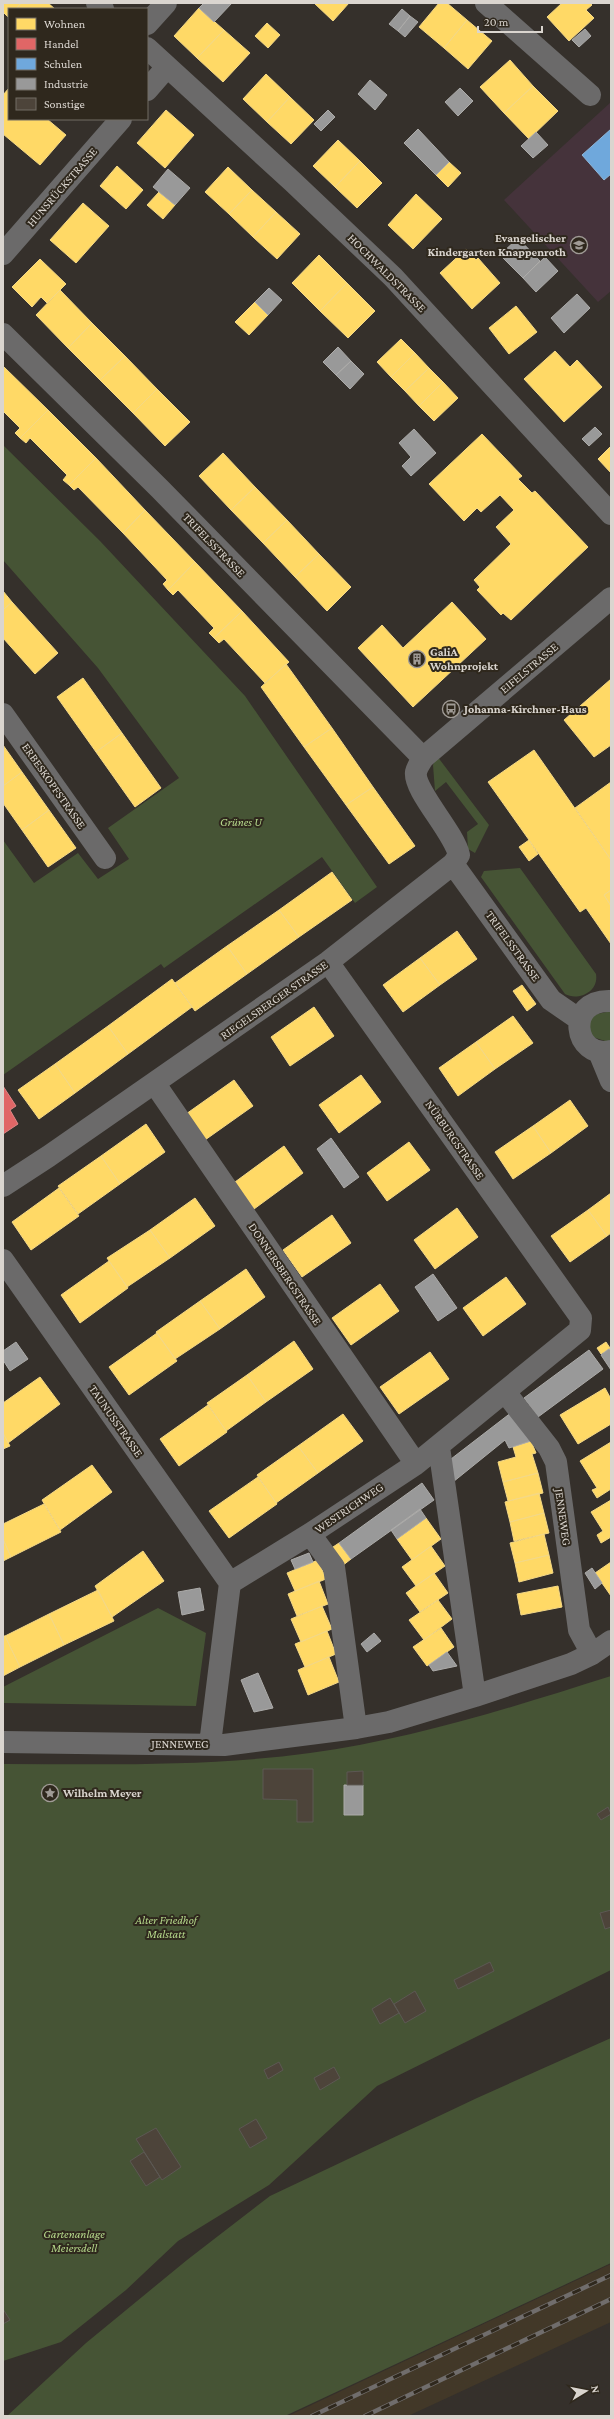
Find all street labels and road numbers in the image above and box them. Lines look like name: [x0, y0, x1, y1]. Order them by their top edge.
street label: HUNSRÜCKSTRASSE: [24, 144, 100, 229]
street label: HOCHWALDSTRASSE: [345, 231, 429, 315]
street label: TRIFELSSTRASSE: [180, 510, 248, 580]
street label: EIFELSTRASSE: [497, 639, 561, 696]
street label: ERBESKOPFSTRASSE: [19, 740, 89, 832]
street label: TRIFELSSTRASSE: [483, 908, 544, 984]
street label: RIEGELSBERGER STRASSE: [218, 957, 331, 1042]
street label: NÜRBURGSTRASSE: [422, 1098, 488, 1183]
street label: DONNERSBERGSTRASSE: [245, 1220, 325, 1328]
street label: TAUNUSSTRASSE: [86, 1382, 146, 1460]
street label: WESTRICHWEG: [312, 1480, 386, 1536]
street label: JENNEWEG: [552, 1487, 574, 1547]
street label: JENNEWEG: [150, 1737, 209, 1751]

